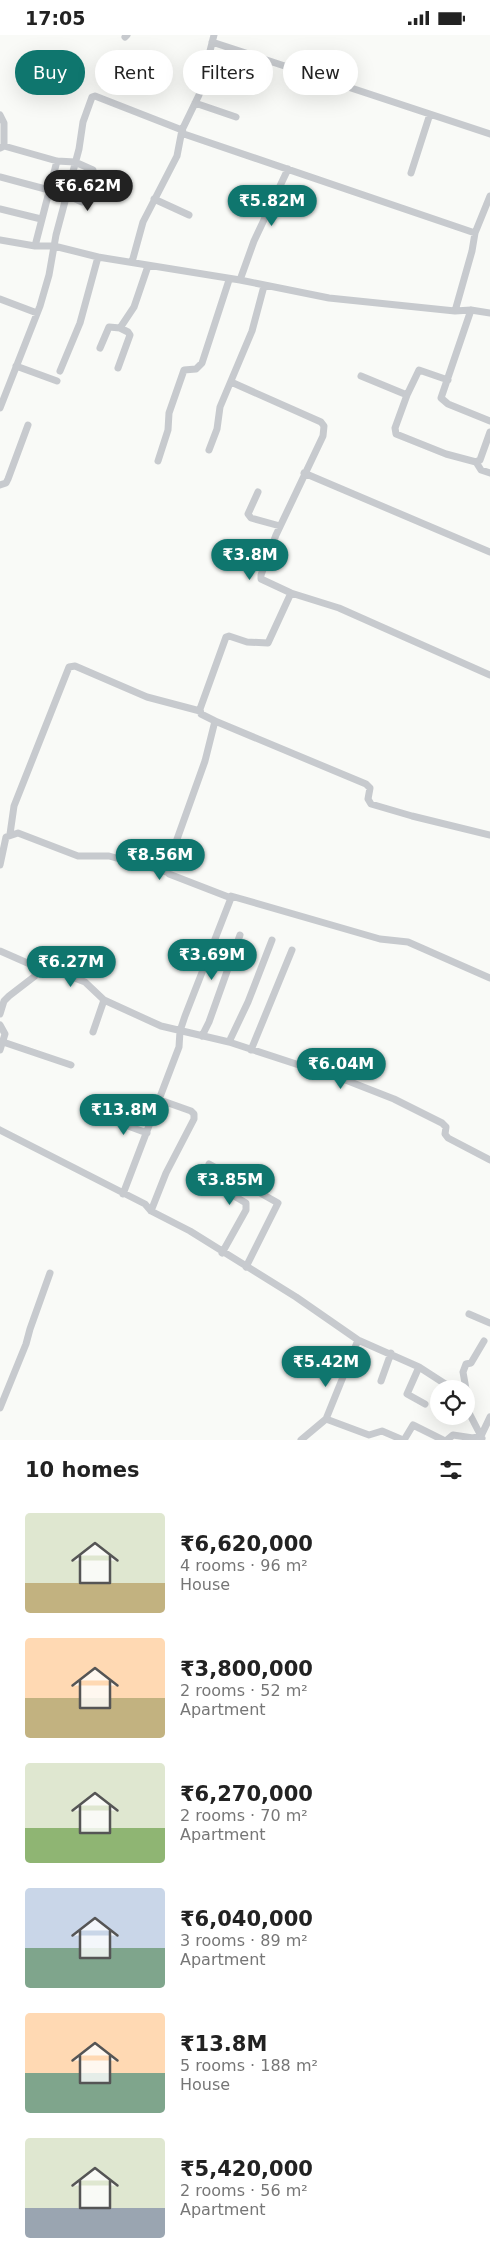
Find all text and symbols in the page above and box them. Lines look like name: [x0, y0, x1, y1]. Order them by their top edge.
text: 17:05: [25, 7, 85, 29]
chip: Buy: [15, 50, 85, 95]
chip: Rent: [95, 50, 173, 95]
chip: Filters: [183, 50, 273, 95]
chip: New: [283, 50, 358, 95]
pin: ₹6.62M: [47, 169, 129, 212]
text: ₹6.62M: [55, 176, 121, 195]
pin: ₹5.82M: [231, 185, 313, 227]
text: ₹5.82M: [239, 191, 305, 210]
pin: ₹3.8M: [215, 539, 285, 581]
text: ₹3.8M: [222, 545, 278, 564]
pin: ₹8.56M: [119, 839, 201, 881]
text: ₹8.56M: [127, 845, 193, 864]
pin: ₹3.69M: [171, 939, 253, 981]
pin: ₹6.27M: [30, 945, 112, 988]
text: ₹3.69M: [179, 945, 245, 964]
text: ₹6.27M: [38, 952, 104, 971]
pin: ₹6.04M: [300, 1047, 382, 1090]
text: ₹6.04M: [308, 1054, 374, 1073]
pin: ₹13.8M: [83, 1093, 165, 1136]
text: ₹13.8M: [91, 1100, 157, 1119]
pin: ₹3.85M: [189, 1163, 271, 1206]
text: ₹3.85M: [197, 1170, 263, 1189]
pin: ₹5.42M: [285, 1345, 367, 1388]
text: ₹5.42M: [293, 1352, 359, 1371]
map controls: [430, 1380, 475, 1425]
button: locate: [430, 1380, 475, 1425]
icon: filters: [437, 1456, 465, 1484]
text: 10 homes: [25, 1458, 140, 1482]
text: ₹6,620,000: [180, 1532, 313, 1556]
icon: home: [65, 1533, 125, 1593]
text: 4 rooms · 96 m²: [180, 1556, 308, 1575]
text: House: [180, 1575, 230, 1594]
text: ₹3,800,000: [180, 1657, 313, 1681]
icon: home: [65, 1658, 125, 1718]
text: 2 rooms · 52 m²: [180, 1681, 308, 1700]
text: Apartment: [180, 1700, 266, 1719]
text: ₹6,270,000: [180, 1782, 313, 1806]
icon: home: [65, 1783, 125, 1843]
text: 2 rooms · 70 m²: [180, 1806, 308, 1825]
text: Apartment: [180, 1825, 266, 1844]
text: ₹6,040,000: [180, 1907, 313, 1931]
icon: home: [65, 1908, 125, 1968]
text: 3 rooms · 89 m²: [180, 1931, 308, 1950]
text: Apartment: [180, 1950, 266, 1969]
text: ₹13.8M: [180, 2032, 267, 2056]
icon: home: [65, 2033, 125, 2093]
text: 5 rooms · 188 m²: [180, 2056, 318, 2075]
text: House: [180, 2075, 230, 2094]
text: ₹5,420,000: [180, 2157, 313, 2181]
icon: home: [65, 2158, 125, 2218]
text: 2 rooms · 56 m²: [180, 2181, 308, 2200]
text: Apartment: [180, 2200, 266, 2219]

